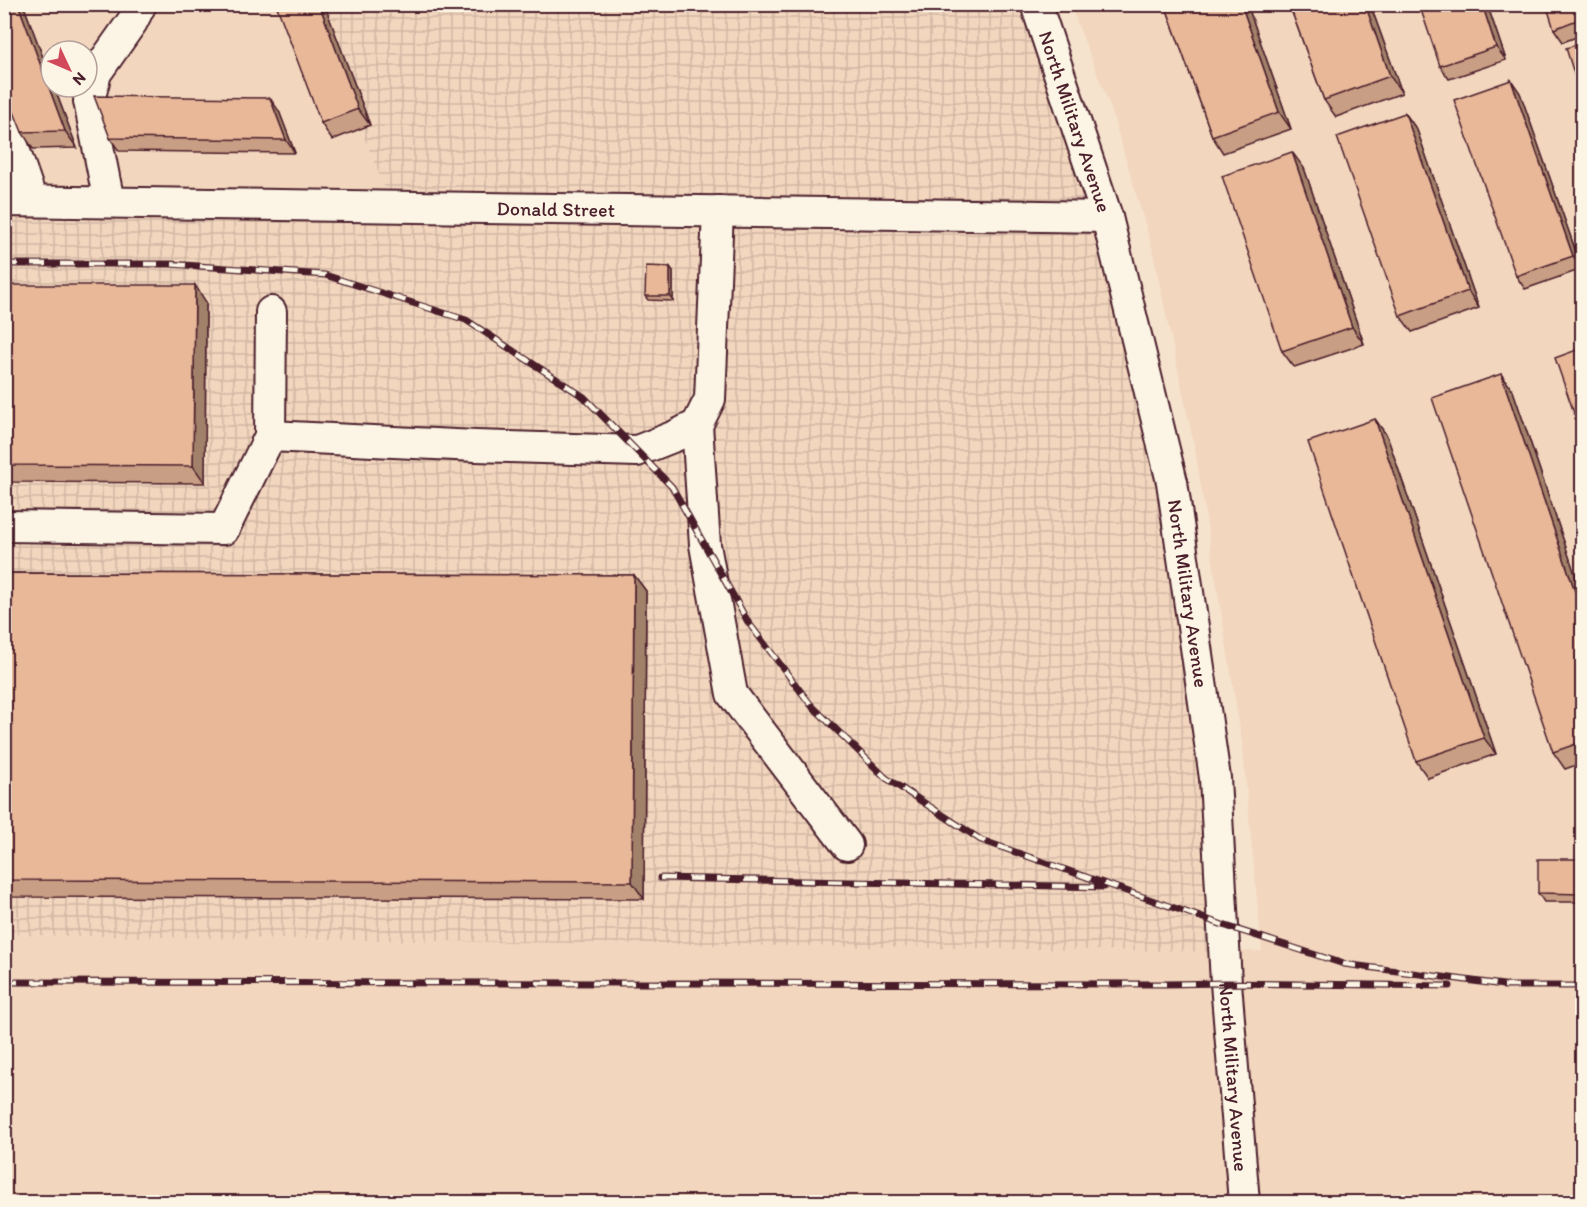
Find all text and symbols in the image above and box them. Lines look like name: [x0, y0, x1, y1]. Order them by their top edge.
street label: North Military Avenue: [1034, 28, 1117, 215]
north arrow: [39, 39, 99, 99]
text: N: [69, 69, 90, 90]
street label: Donald Street: [496, 196, 615, 222]
street label: North Military Avenue: [1163, 498, 1214, 689]
street label: North Military Avenue: [1214, 981, 1253, 1172]

